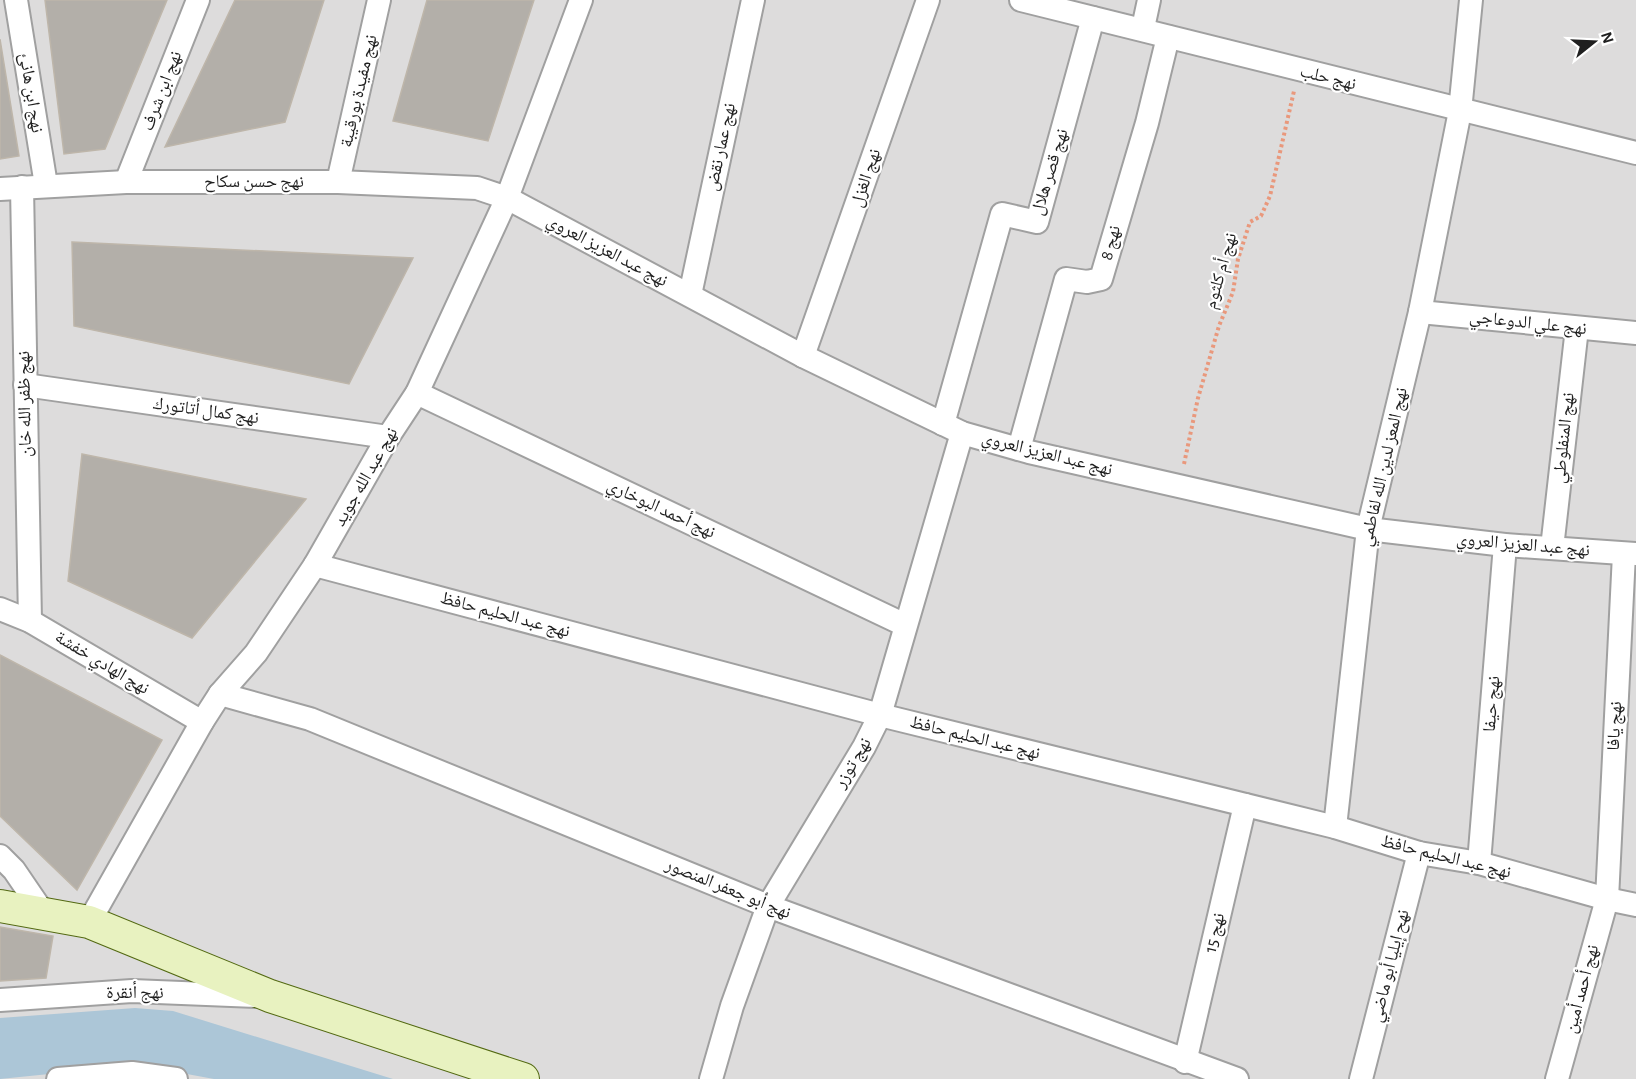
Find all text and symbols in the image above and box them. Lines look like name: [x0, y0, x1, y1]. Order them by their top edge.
north arrow: [1564, 12, 1624, 72]
text: N: [1598, 30, 1617, 45]
street label: نهج مفيدة بورقيبة: [337, 33, 383, 150]
street label: نهج ابن شرف: [139, 49, 187, 134]
street label: نهج ابن هانئ: [14, 52, 46, 135]
street label: نهج حلب: [1298, 62, 1358, 96]
street label: نهج عمار نقض: [703, 101, 741, 193]
street label: نهج قصر هلال: [1028, 127, 1074, 218]
street label: نهج الغزل: [848, 147, 886, 210]
street label: نهج حسن سكاح: [204, 173, 304, 193]
street label: نهج عبد العزيز العروي: [541, 212, 671, 295]
street label: نهج 8: [1098, 224, 1126, 263]
street label: نهج أم كلثوم: [1199, 230, 1242, 312]
street label: نهج علي الدوعاجي: [1468, 308, 1588, 343]
street label: نهج ظفر الله خان: [15, 351, 37, 457]
street label: نهج المعز لدين الله لفاطمي: [1357, 386, 1416, 549]
street label: نهج المنفلوطي: [1550, 391, 1582, 485]
street label: نهج كمال أتاتورك: [152, 392, 260, 429]
street label: نهج عبد الله جويد: [331, 424, 403, 530]
street label: نهج عبد العزيز العروي: [979, 429, 1114, 483]
street label: نهج أحمد البوخاري: [602, 474, 719, 546]
street label: نهج عبد العزيز العروي: [1455, 530, 1591, 564]
street label: نهج عبد الحليم حافظ: [438, 589, 572, 643]
street label: نهج الهادي خفشة: [49, 628, 152, 702]
street label: نهج حيفا: [1481, 675, 1505, 733]
street label: نهج يافا: [1605, 701, 1627, 751]
street label: نهج عبد الحليم حافظ: [908, 713, 1042, 765]
street label: نهج توزر: [831, 735, 877, 793]
street label: نهج عبد الحليم حافظ: [1379, 832, 1513, 884]
street label: نهج أبو جعفر المنصور: [661, 853, 794, 924]
street label: نهح إيليا أبو ماضي: [1365, 907, 1417, 1025]
street label: نهج 15: [1202, 911, 1230, 955]
street label: نهج أحمد أمين: [1559, 942, 1604, 1036]
street label: نهج أنقرة: [106, 981, 164, 1004]

